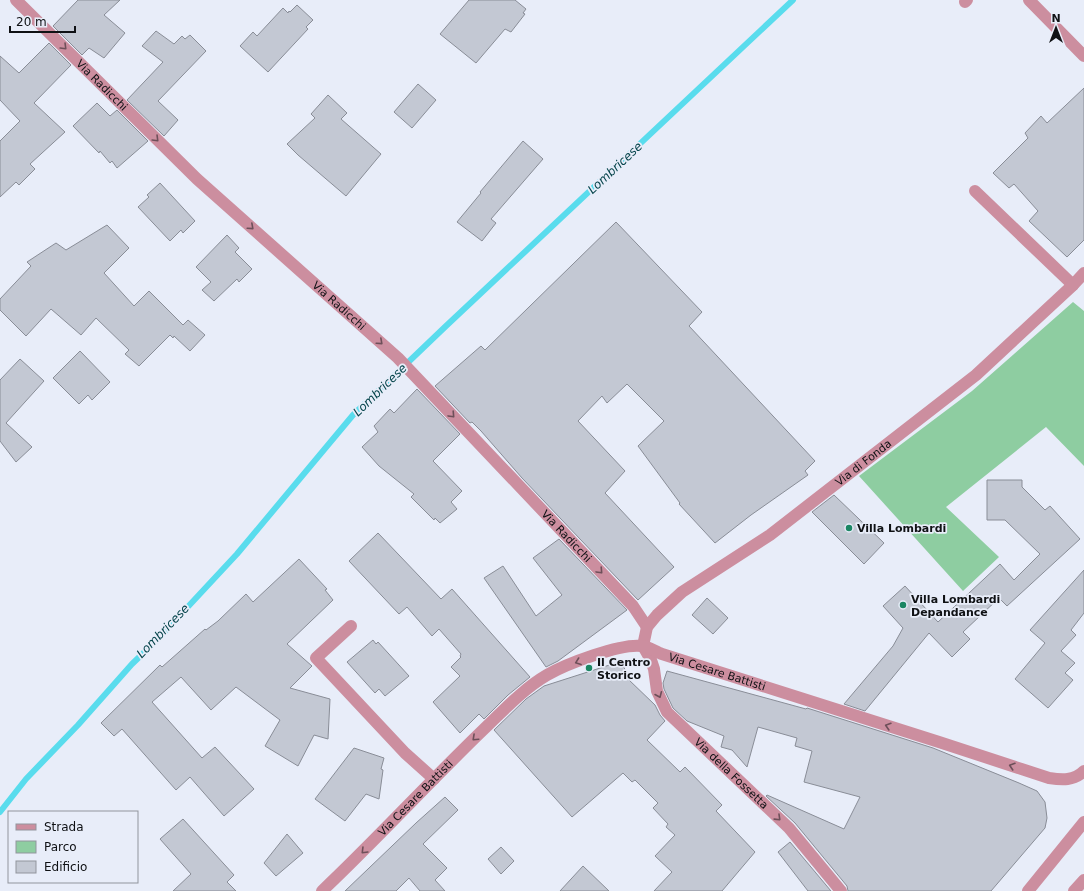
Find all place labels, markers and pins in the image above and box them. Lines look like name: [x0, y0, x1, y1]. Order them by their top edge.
place label: Villa Lombardi: [857, 522, 946, 535]
marker: Villa Lombardi: [844, 523, 854, 533]
place label: Villa Lombardi Depandance: [911, 593, 1000, 619]
marker: Villa Lombardi Depandance: [898, 600, 908, 610]
place label: Il Centro Storico: [597, 656, 651, 682]
marker: Il Centro Storico: [584, 663, 594, 673]

